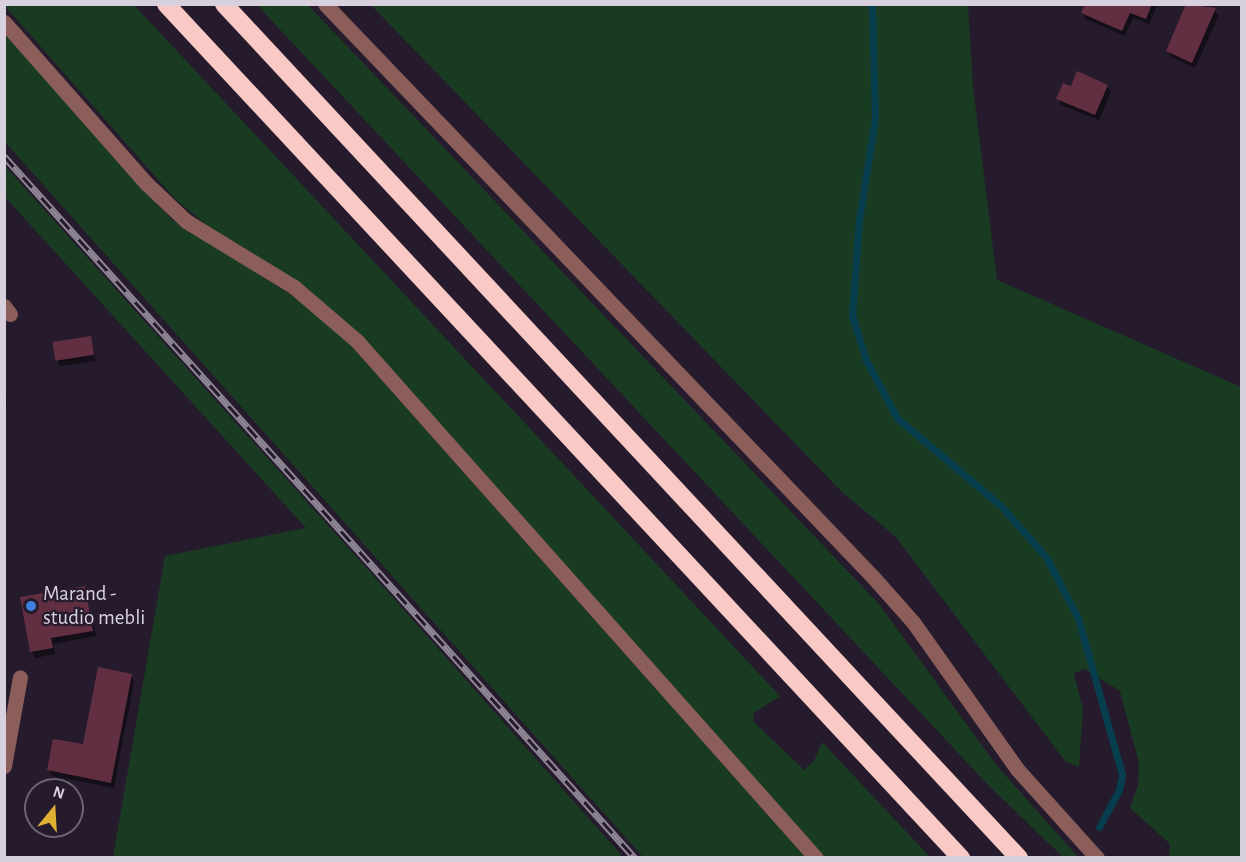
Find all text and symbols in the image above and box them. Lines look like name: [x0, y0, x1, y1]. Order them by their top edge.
place label: Marand - studio mebli: [43, 581, 145, 631]
marker: Marand - studio mebli: [24, 599, 38, 613]
north arrow: [24, 778, 84, 838]
text: N: [51, 783, 67, 802]

